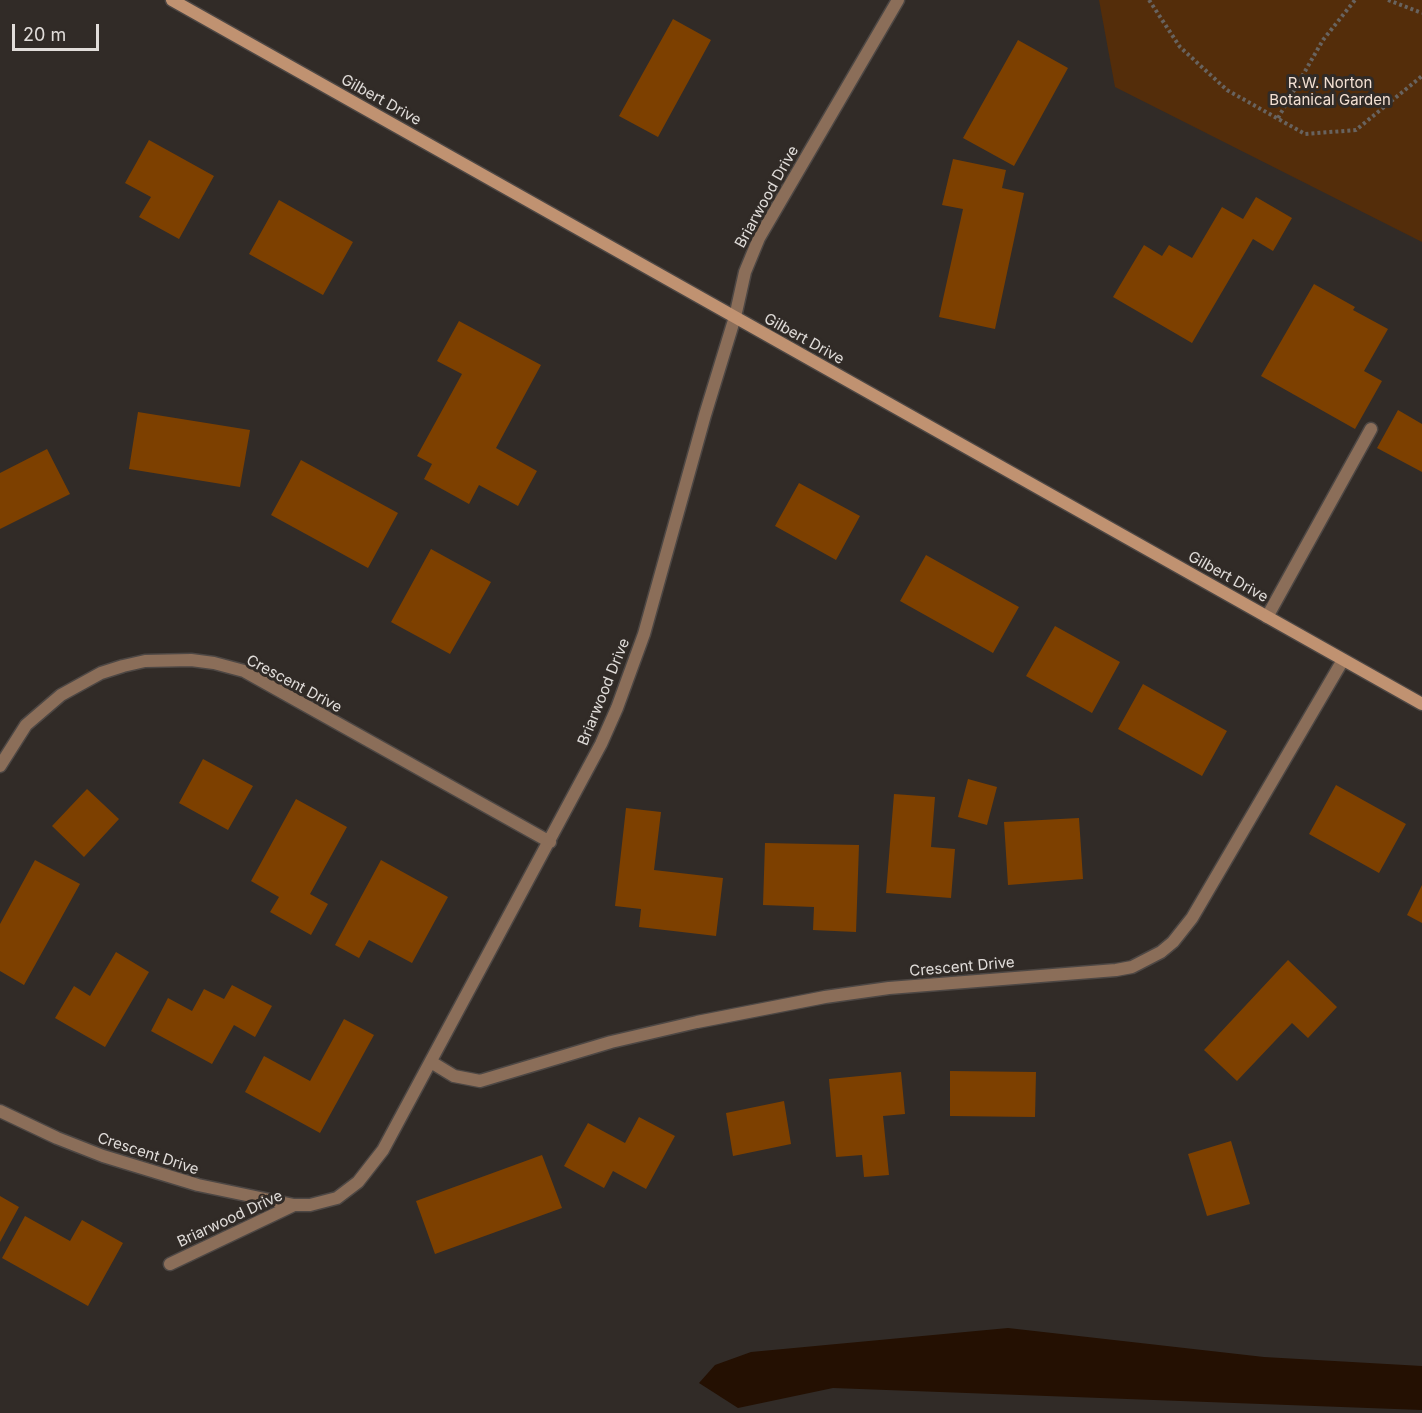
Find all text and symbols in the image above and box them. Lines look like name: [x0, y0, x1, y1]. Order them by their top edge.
scale bar: [15, 12, 102, 50]
text: 20 m: [23, 24, 66, 45]
street label: Gilbert Drive: [338, 71, 424, 129]
park label: R.W. Norton Botanical Garden: [1269, 74, 1391, 109]
street label: Briarwood Drive: [731, 143, 803, 251]
street label: Gilbert Drive: [761, 310, 847, 368]
street label: Gilbert Drive: [1185, 548, 1271, 606]
street label: Briarwood Drive: [574, 636, 634, 748]
street label: Crescent Drive: [243, 651, 345, 717]
street label: Crescent Drive: [909, 953, 1015, 981]
street label: Crescent Drive: [95, 1129, 201, 1179]
street label: Briarwood Drive: [174, 1187, 286, 1251]

